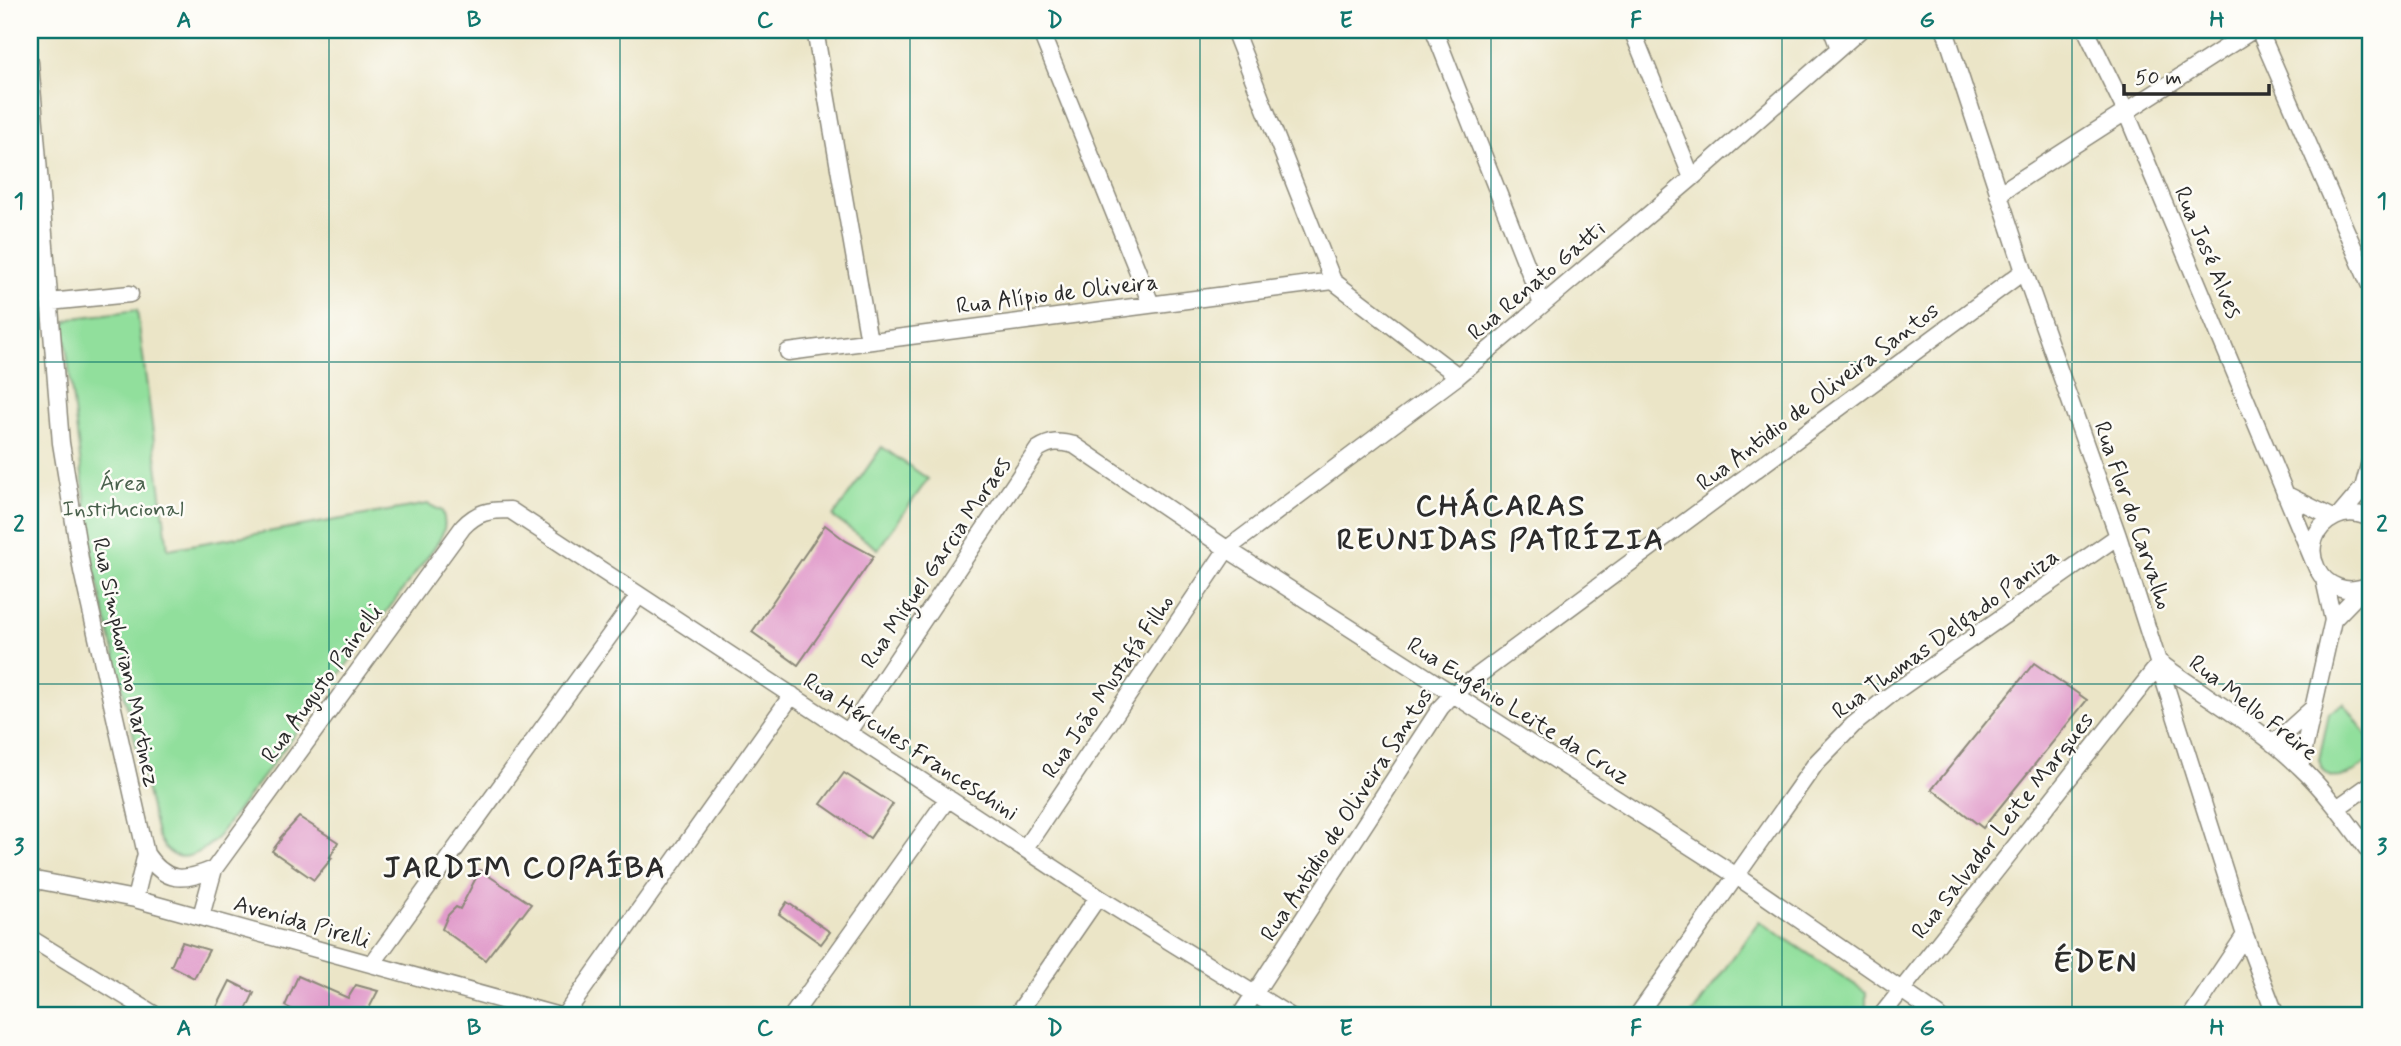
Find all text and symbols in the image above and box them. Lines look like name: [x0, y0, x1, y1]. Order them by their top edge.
text: A: [176, 6, 192, 36]
text: B: [467, 6, 482, 36]
text: C: [757, 6, 774, 36]
text: D: [1047, 6, 1063, 36]
text: E: [1339, 6, 1353, 36]
text: F: [1630, 6, 1642, 36]
text: G: [1919, 6, 1935, 36]
text: H: [2209, 6, 2225, 36]
scale bar: [2124, 52, 2270, 96]
text: 50 m: [2135, 64, 2182, 92]
street label: Rua José Alves: [2166, 182, 2248, 323]
text: 1: [14, 187, 24, 217]
text: 1: [2377, 187, 2387, 217]
street label: Rua Renato Gatti: [1462, 215, 1613, 348]
street label: Rua Alípio de Oliveira: [955, 268, 1160, 322]
street label: Rua Antidio de Oliveira Santos: [1691, 296, 1946, 499]
street label: Rua Flor do Carvalho: [2086, 418, 2178, 614]
street label: Rua Miguel Garcia Moraes: [855, 451, 1020, 676]
park label: Área Institucional: [62, 469, 184, 525]
district label: CHÁCARAS REUNIDAS PATRÍZIA: [1337, 487, 1665, 560]
text: 2: [13, 510, 25, 540]
text: 2: [2376, 510, 2388, 540]
street label: Rua Simphoriano Martinez: [84, 535, 166, 790]
street label: Rua Thomas Delgado Paniza: [1827, 542, 2067, 729]
street label: Rua João Mustafá Filho: [1036, 589, 1181, 785]
street label: Rua Augusto Painelli: [255, 599, 390, 769]
street label: Rua Eugênio Leite da Cruz: [1401, 631, 1635, 793]
street label: Rua Mello Freire: [2182, 649, 2323, 768]
street label: Rua Hércules Franceschini: [796, 667, 1023, 829]
street label: Rua Antidio de Oliveira Santos: [1254, 683, 1441, 948]
street label: Rua Salvador Leite Marques: [1905, 707, 2102, 946]
text: 3: [14, 833, 25, 863]
text: 3: [2377, 833, 2388, 863]
district label: JARDIM COPAÍBA: [383, 849, 667, 888]
street label: Avenida Pirelli: [230, 889, 373, 957]
district label: ÉDEN: [2054, 943, 2138, 982]
text: A: [176, 1014, 192, 1044]
text: B: [467, 1014, 482, 1044]
text: C: [757, 1014, 774, 1044]
text: D: [1047, 1014, 1063, 1044]
text: E: [1339, 1014, 1353, 1044]
text: F: [1630, 1014, 1642, 1044]
text: G: [1919, 1014, 1935, 1044]
text: H: [2209, 1014, 2225, 1044]

